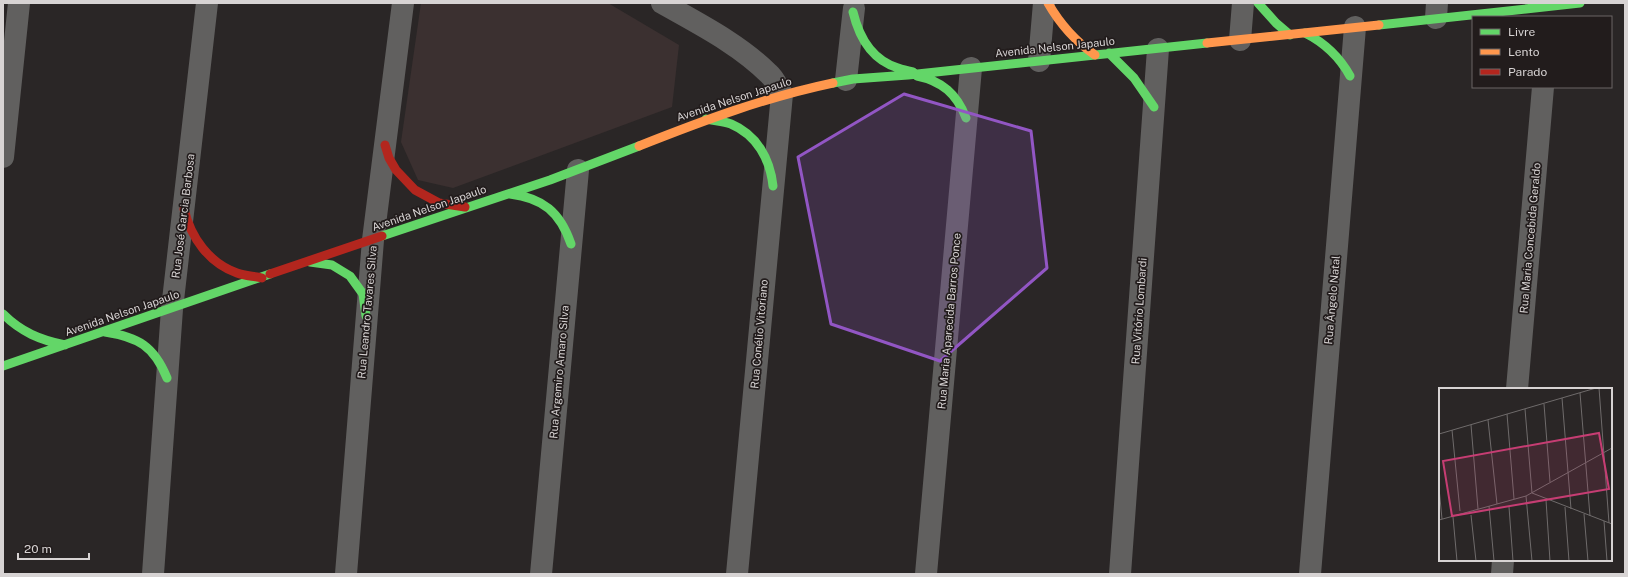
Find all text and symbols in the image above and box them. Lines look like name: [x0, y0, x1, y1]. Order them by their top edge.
legend: [1472, 16, 1612, 88]
text: Livre: [1508, 25, 1536, 39]
street label: Avenida Nelson Japaulo: [995, 35, 1115, 59]
text: Lento: [1508, 45, 1540, 59]
text: Parado: [1508, 65, 1547, 79]
street label: Avenida Nelson Japaulo: [675, 75, 793, 123]
street label: Rua José Garcia Barbosa: [169, 153, 197, 279]
street label: Rua Maria Concebida Geraldo: [1517, 162, 1543, 314]
street label: Avenida Nelson Japaulo: [370, 183, 488, 233]
street label: Rua Maria Aparecida Barros Ponce: [935, 232, 963, 410]
street label: Rua Leandro Tavares Silva: [355, 245, 379, 379]
street label: Rua Ângelo Natal: [1322, 255, 1342, 345]
street label: Rua Vitório Lombardi: [1129, 257, 1149, 365]
street label: Rua Conélio Vitoriano: [748, 279, 770, 389]
street label: Avenida Nelson Japaulo: [63, 288, 181, 338]
street label: Rua Argemiro Amaro Silva: [547, 305, 571, 439]
inset map: [1439, 388, 1612, 561]
scale bar: [18, 535, 89, 561]
text: 20 m: [24, 542, 52, 556]

